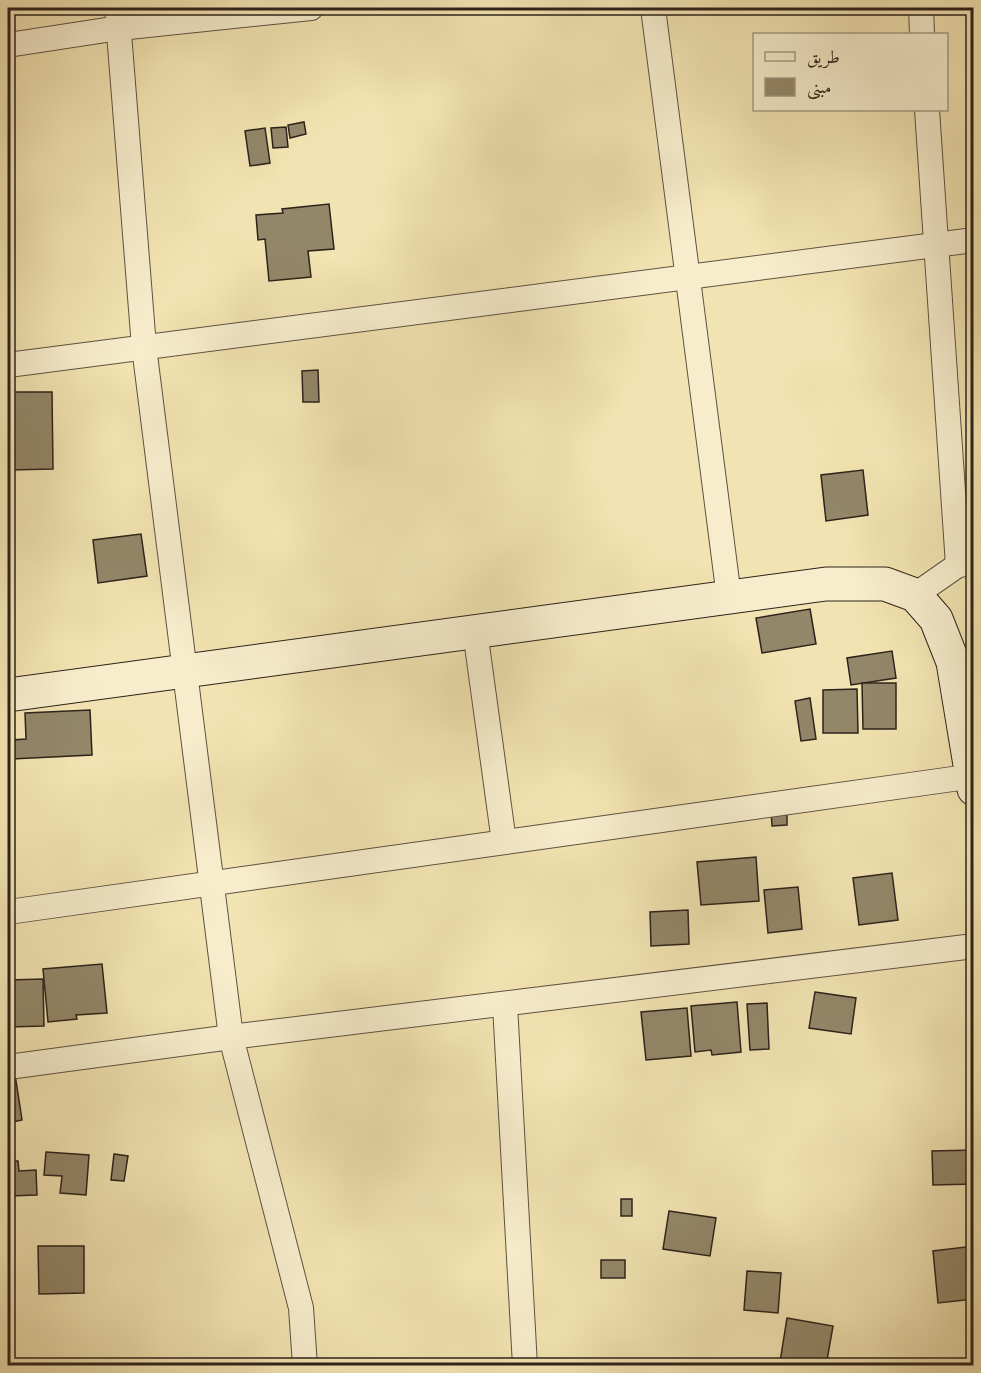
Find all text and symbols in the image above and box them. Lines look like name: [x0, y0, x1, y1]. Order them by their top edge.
legend: [753, 33, 948, 111]
text: طريق: [807, 46, 840, 72]
text: مبنى: [807, 76, 832, 102]

